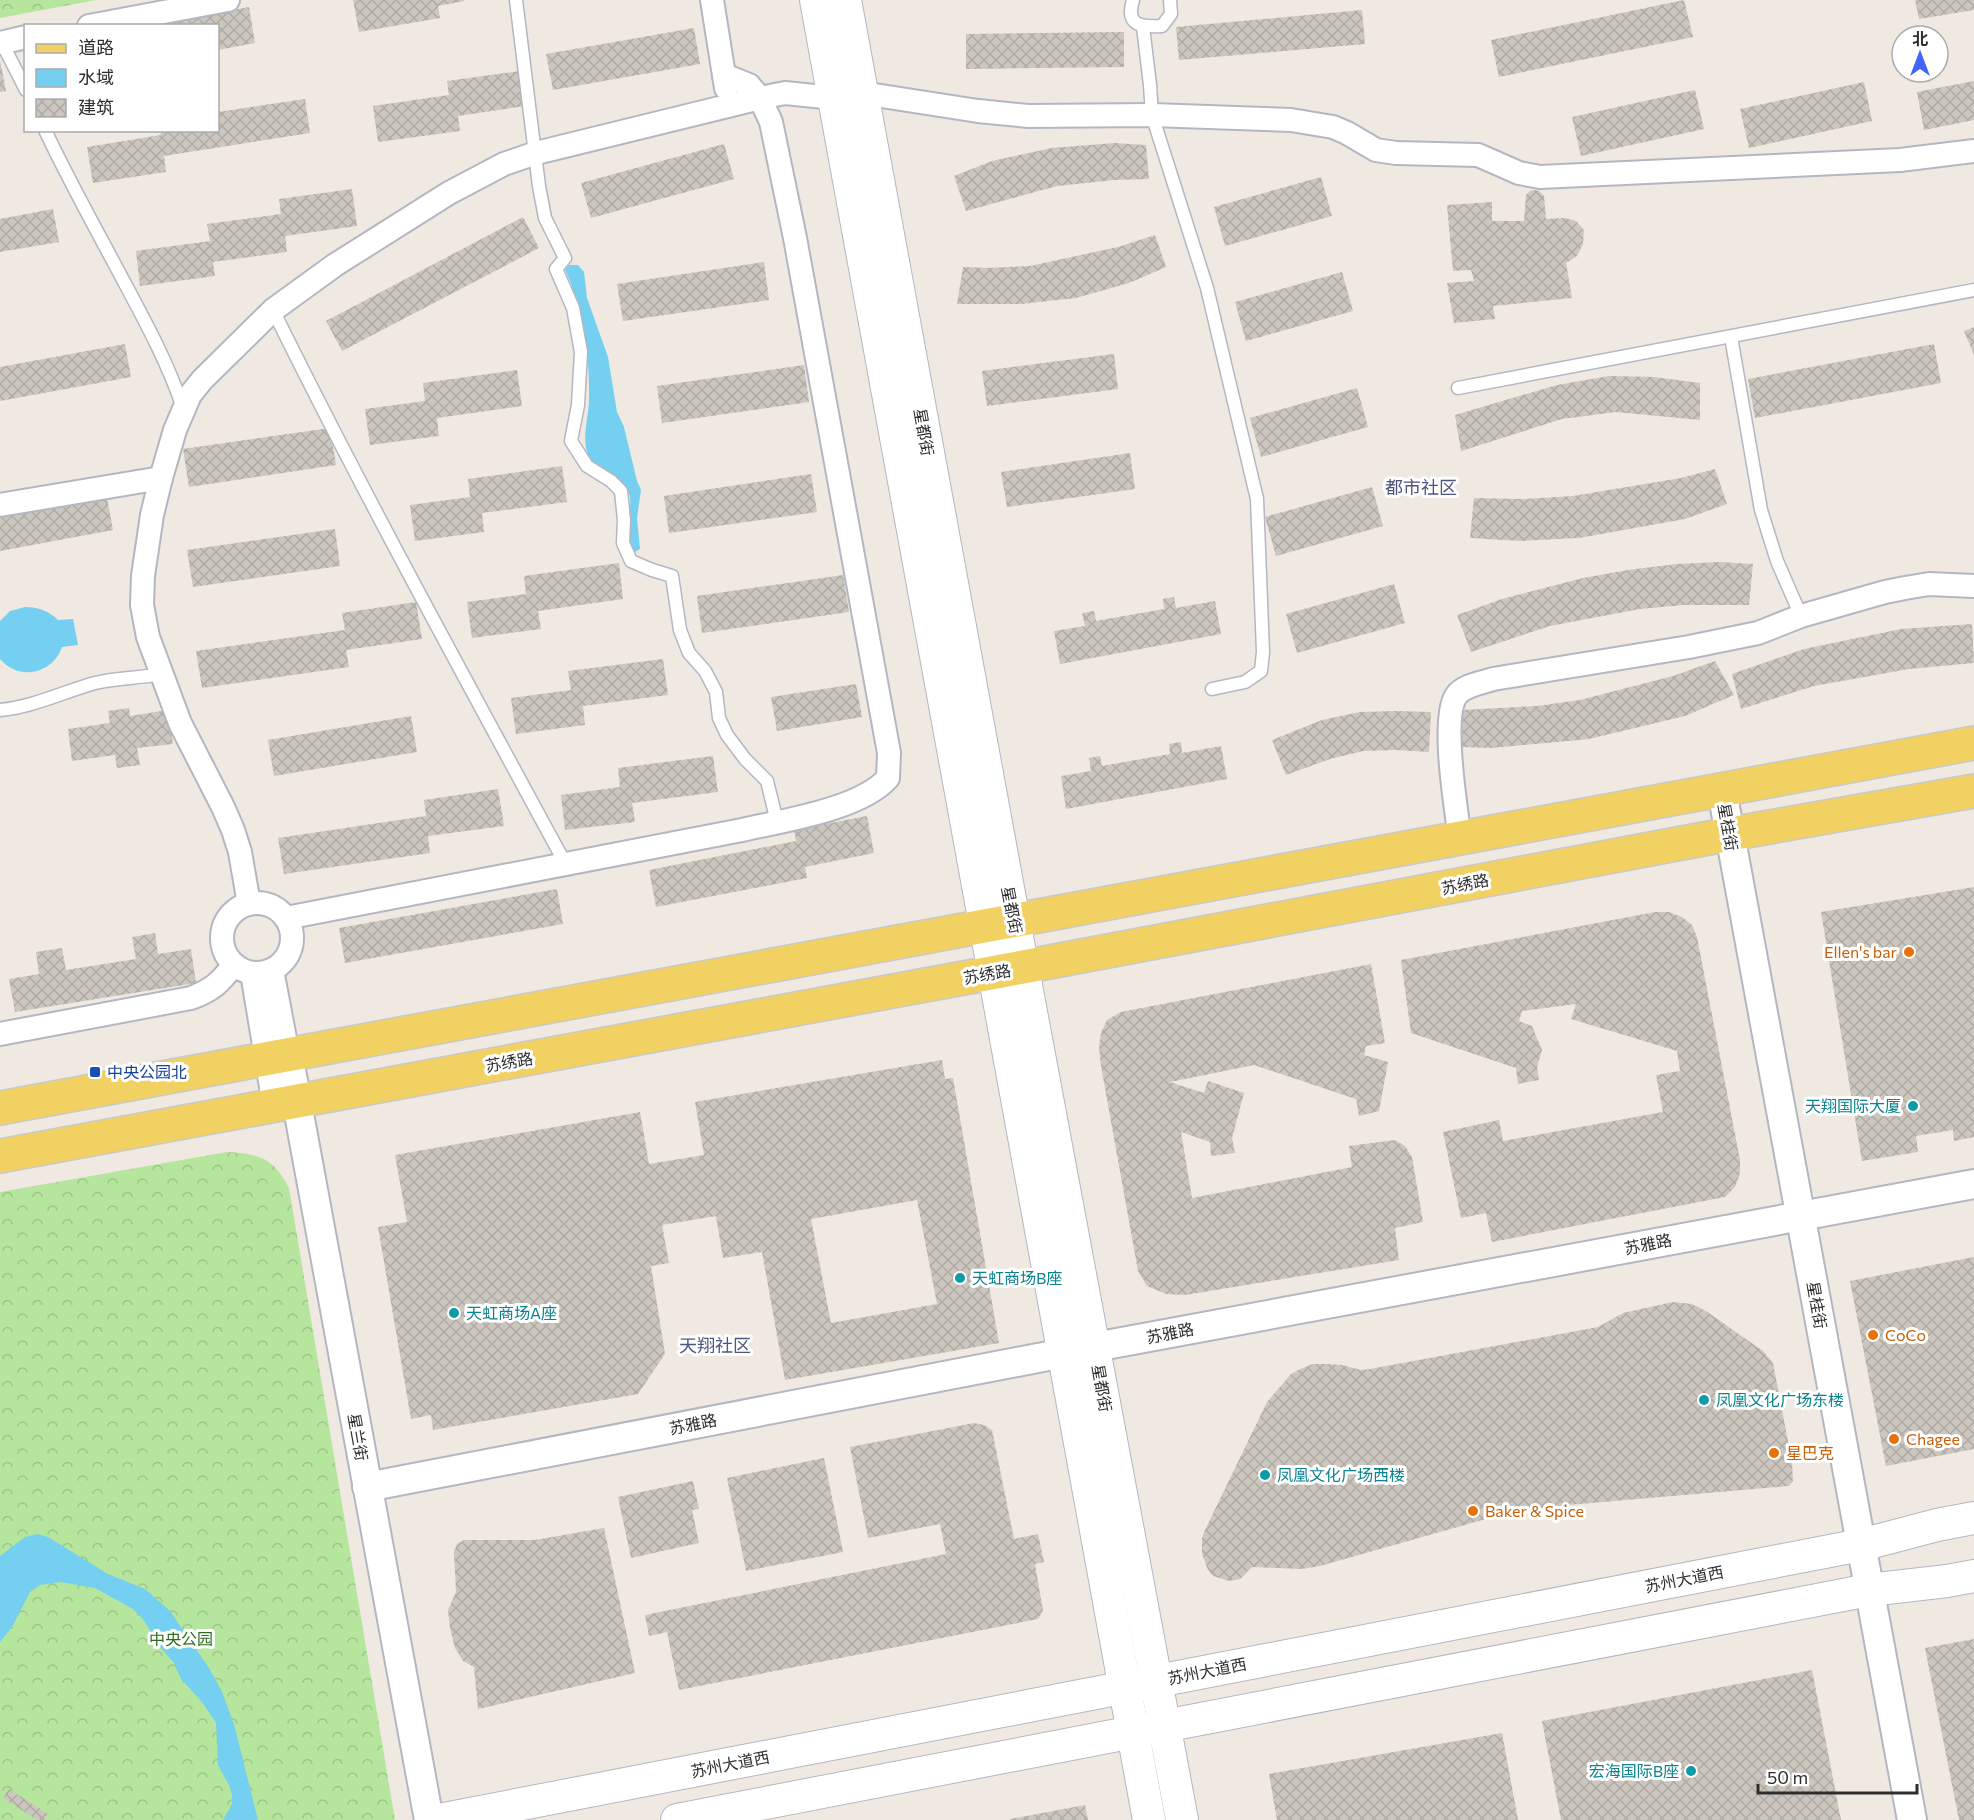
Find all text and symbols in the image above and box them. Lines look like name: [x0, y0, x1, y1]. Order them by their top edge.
legend: [24, 24, 219, 132]
north arrow: [1890, 24, 1950, 84]
text: 北: [1912, 29, 1928, 48]
text: 道路: [78, 36, 114, 58]
text: 水域: [78, 66, 114, 88]
text: 建筑: [78, 96, 114, 118]
street label: 星都街: [911, 407, 938, 457]
district label: 都市社区: [1385, 476, 1457, 498]
street label: 星桂街: [1715, 802, 1742, 852]
street label: 苏绣路: [1440, 870, 1490, 897]
street label: 星都街: [999, 885, 1026, 935]
place label: Ellen's bar: [1824, 942, 1898, 961]
marker: Ellen's bar: [1902, 945, 1916, 959]
street label: 苏绣路: [962, 960, 1012, 987]
street label: 苏绣路: [484, 1048, 534, 1075]
place label: 中央公园北: [107, 1062, 187, 1081]
marker: 中央公园北: [88, 1065, 102, 1079]
place label: 天翔国际大厦: [1805, 1096, 1901, 1115]
marker: 天翔国际大厦: [1906, 1099, 1920, 1113]
street label: 苏雅路: [1623, 1230, 1673, 1257]
place label: 天虹商场B座: [972, 1268, 1062, 1287]
marker: 天虹商场B座: [953, 1271, 967, 1285]
street label: 星桂街: [1804, 1280, 1831, 1330]
place label: 天虹商场A座: [466, 1303, 557, 1322]
marker: 天虹商场A座: [447, 1306, 461, 1320]
street label: 苏雅路: [1145, 1319, 1195, 1346]
place label: CoCo: [1885, 1325, 1926, 1344]
marker: CoCo: [1866, 1328, 1880, 1342]
district label: 天翔社区: [679, 1334, 751, 1356]
street label: 星都街: [1089, 1363, 1116, 1413]
place label: 凤凰文化广场东楼: [1716, 1390, 1844, 1409]
marker: 凤凰文化广场东楼: [1697, 1393, 1711, 1407]
street label: 苏雅路: [668, 1410, 718, 1437]
street label: 星兰街: [345, 1412, 372, 1462]
place label: Chagee: [1906, 1429, 1960, 1448]
marker: Chagee: [1887, 1432, 1901, 1446]
place label: 星巴克: [1786, 1443, 1834, 1462]
marker: 星巴克: [1767, 1446, 1781, 1460]
place label: 凤凰文化广场西楼: [1277, 1465, 1405, 1484]
marker: 凤凰文化广场西楼: [1258, 1468, 1272, 1482]
place label: Baker & Spice: [1485, 1501, 1584, 1520]
marker: Baker & Spice: [1466, 1504, 1480, 1518]
street label: 苏州大道西: [1643, 1562, 1725, 1595]
park label: 中央公园: [149, 1629, 213, 1648]
street label: 苏州大道西: [1166, 1654, 1248, 1687]
street label: 苏州大道西: [689, 1747, 771, 1780]
scale bar: [1758, 1757, 1917, 1795]
place label: 宏海国际B座: [1589, 1761, 1679, 1780]
marker: 宏海国际B座: [1684, 1764, 1698, 1778]
text: 50 m: [1767, 1766, 1808, 1788]

